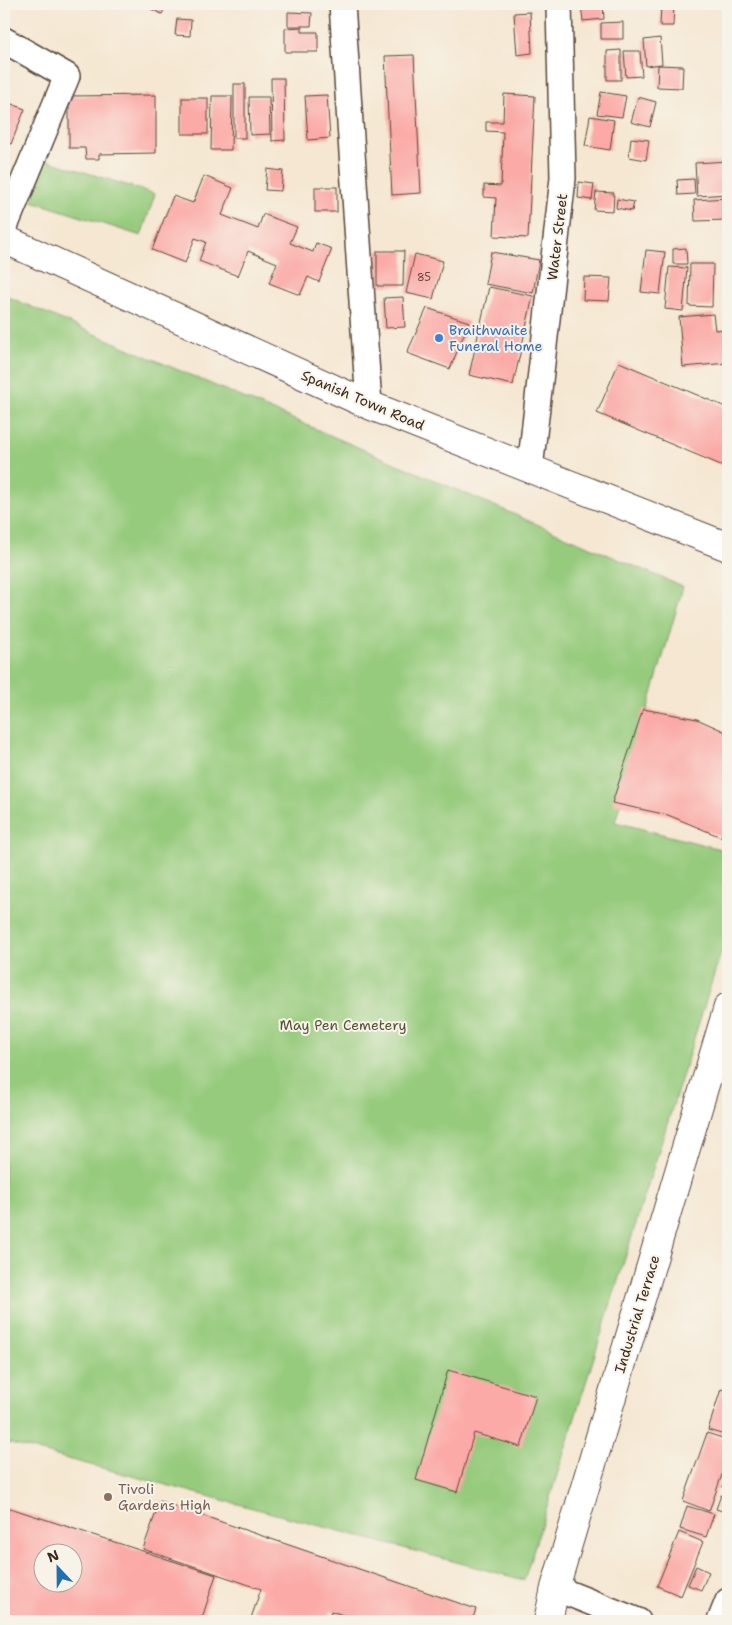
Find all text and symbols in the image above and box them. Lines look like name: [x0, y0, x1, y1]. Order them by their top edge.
street label: Water Street: [543, 193, 571, 281]
house number: 85: [417, 270, 431, 285]
place label: Braithwaite Funeral Home: [449, 321, 542, 355]
marker: Braithwaite Funeral Home: [433, 332, 445, 344]
street label: Spanish Town Road: [299, 366, 428, 434]
park label: May Pen Cemetery: [280, 1016, 406, 1034]
street label: Industrial Terrace: [610, 1253, 664, 1375]
place label: Tivoli Gardens High: [118, 1480, 211, 1514]
marker: Tivoli Gardens High: [102, 1491, 114, 1503]
north arrow: [32, 1542, 82, 1592]
text: N: [45, 1546, 62, 1566]

